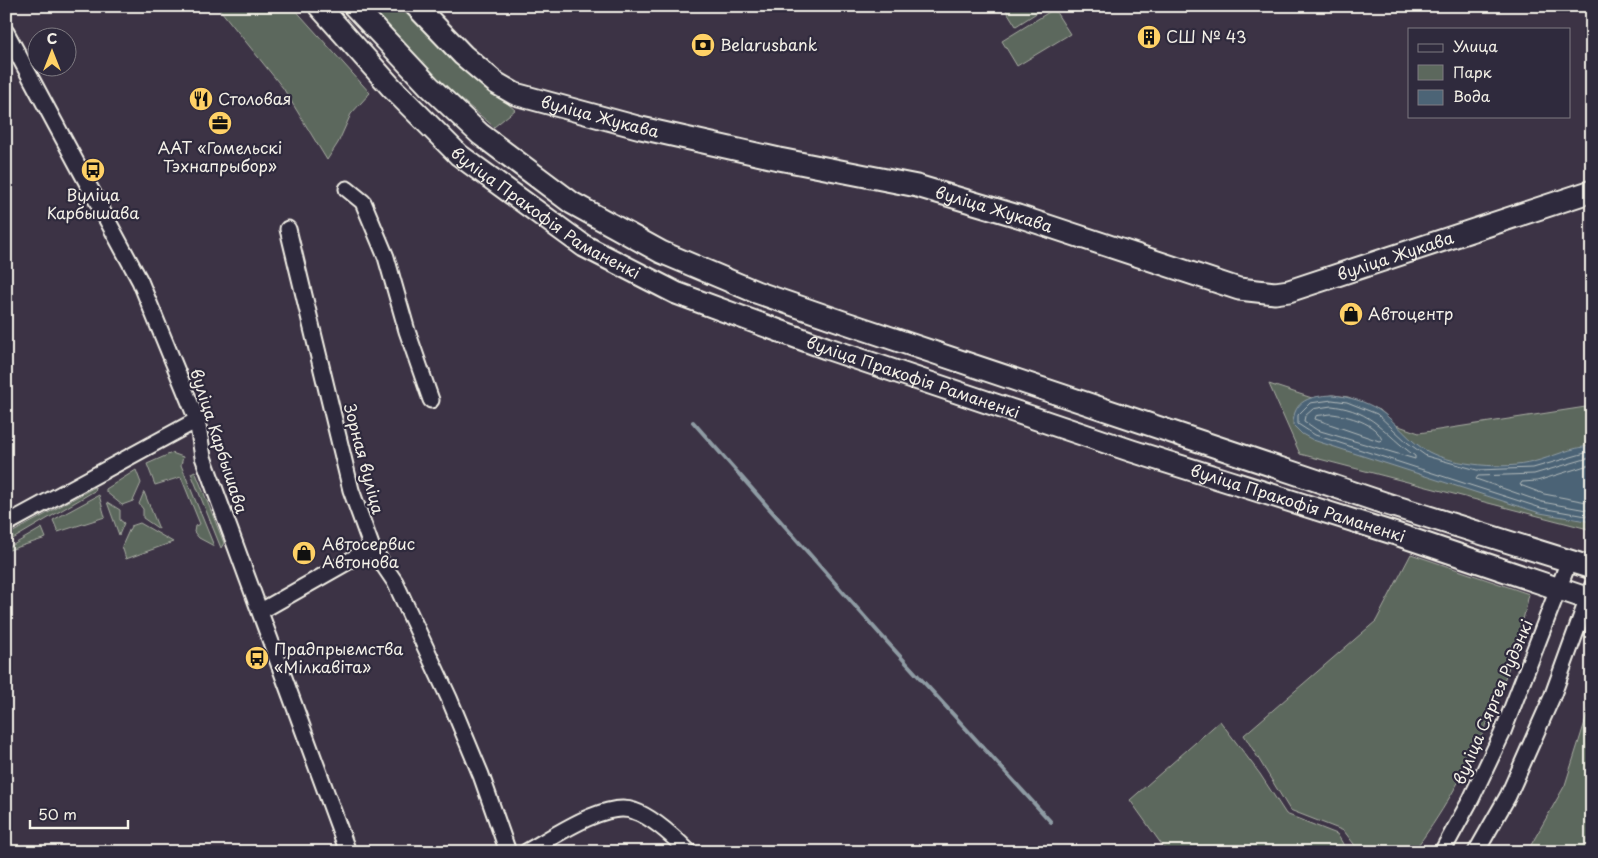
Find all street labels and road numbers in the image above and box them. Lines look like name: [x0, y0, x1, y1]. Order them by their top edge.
street label: вуліца Жукава: [538, 89, 661, 143]
street label: вуліца Пракофія Раманенкі: [446, 141, 645, 284]
street label: вуліца Жукава: [933, 179, 1056, 238]
street label: вуліца Жукава: [1333, 225, 1456, 285]
street label: вуліца Пракофія Раманенкі: [803, 329, 1023, 423]
street label: вуліца Карбышава: [185, 365, 255, 516]
street label: Зорная вуліца: [339, 401, 391, 517]
street label: вуліца Пракофія Раманенкі: [1188, 457, 1409, 547]
street label: вуліца Сяргея Рудэнкі: [1446, 615, 1538, 788]

